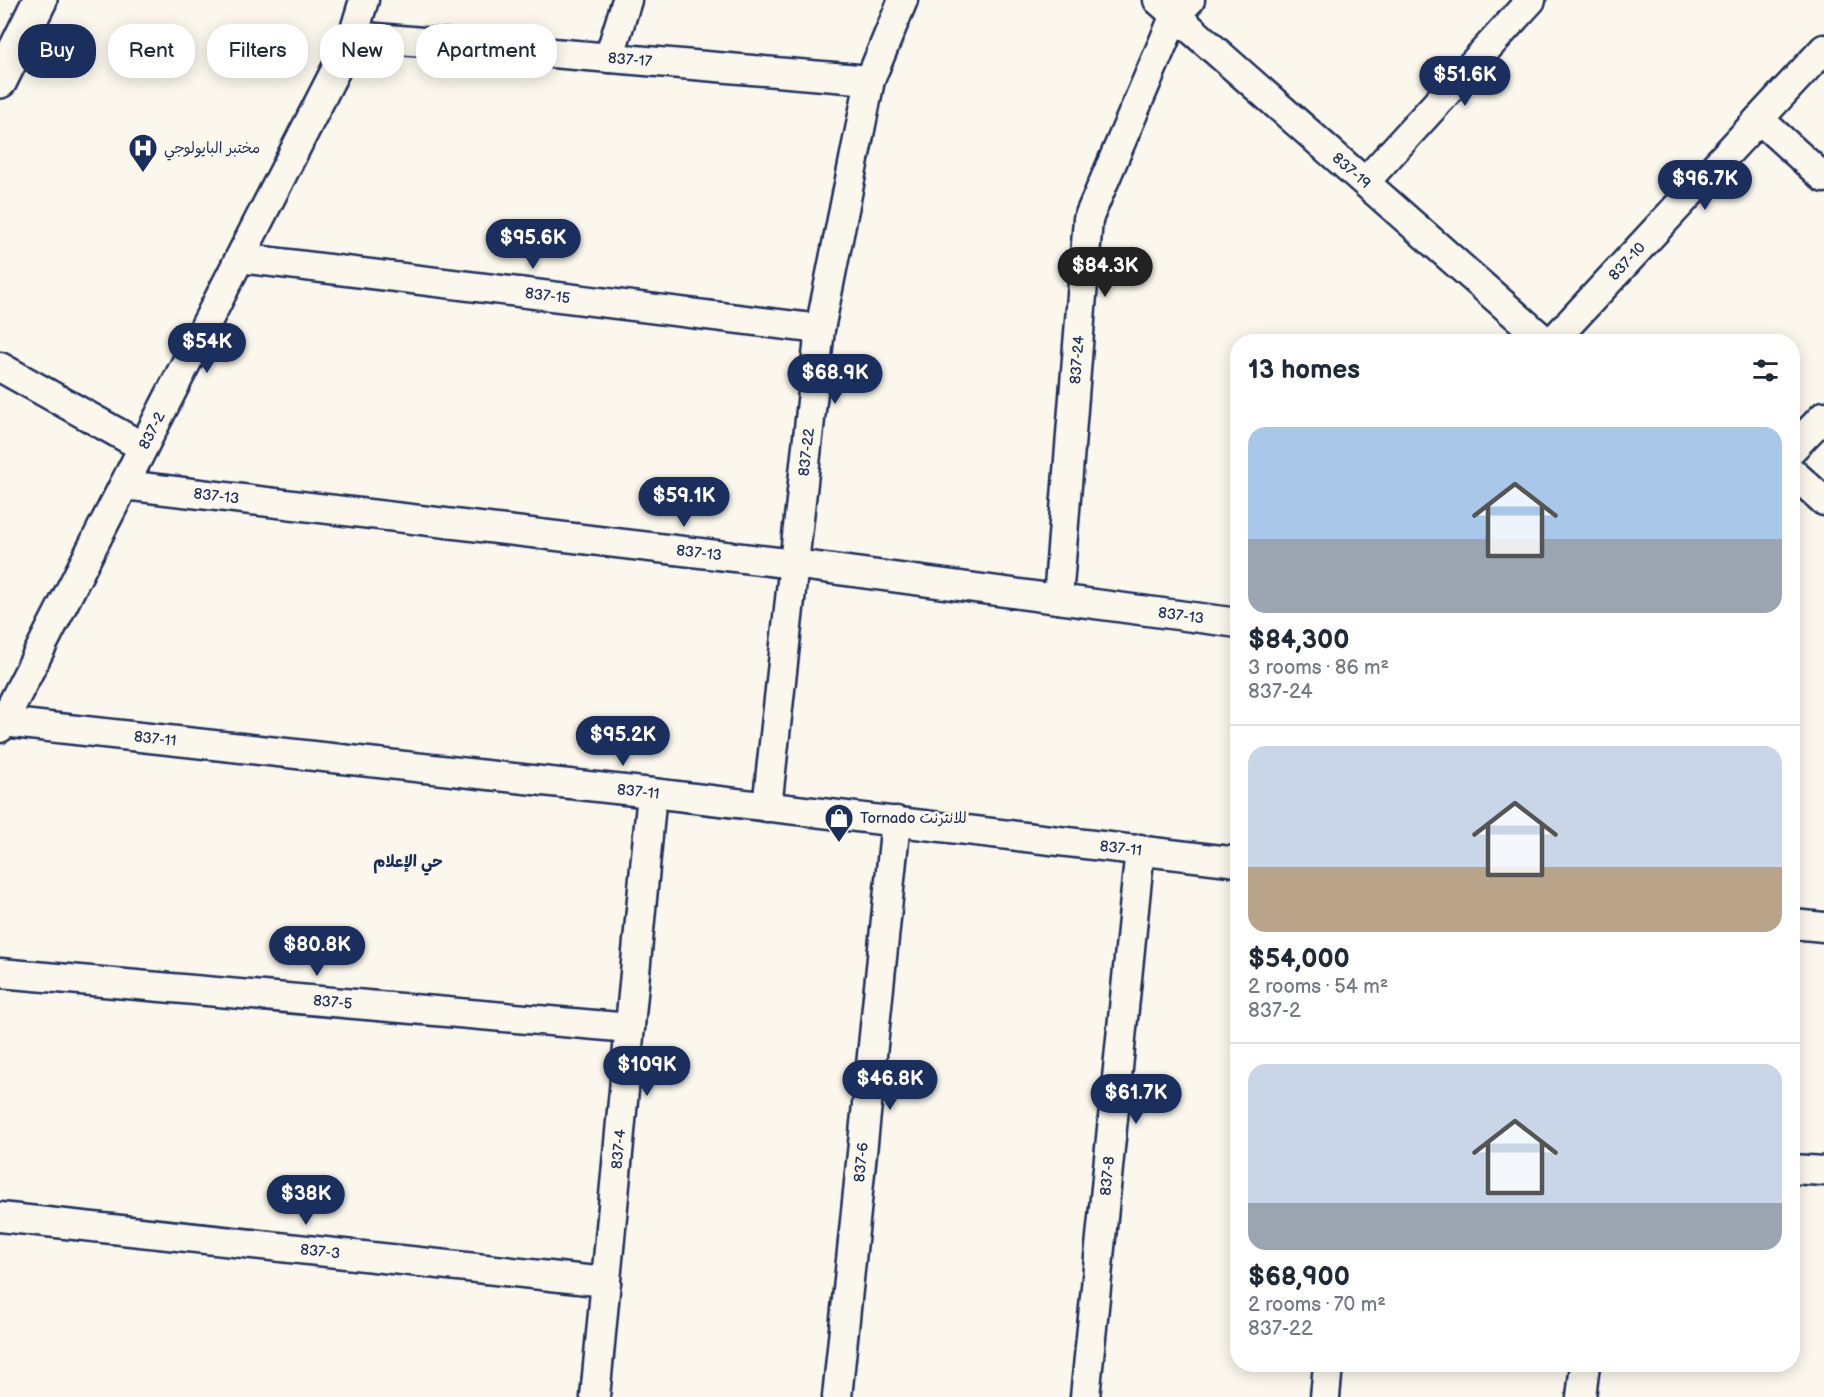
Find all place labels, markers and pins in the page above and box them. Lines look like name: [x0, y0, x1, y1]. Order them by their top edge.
pin: $51.6K: [1416, 56, 1514, 107]
hospital icon: مختبر البايولوجي: [127, 132, 159, 174]
place label: مختبر البايولوجي: [164, 139, 260, 161]
pin: $96.7K: [1656, 160, 1754, 211]
pin: $95.6K: [484, 219, 582, 270]
pin: $84.3K: [1056, 247, 1154, 298]
pin: $54K: [171, 323, 243, 374]
pin: $68.9K: [786, 354, 884, 405]
pin: $59.1K: [635, 477, 733, 528]
pin: $95.2K: [574, 716, 672, 767]
shop icon: Tornado للانترنت: [823, 802, 855, 844]
place label: Tornado للانترنت: [860, 809, 967, 828]
pin: $80.8K: [268, 926, 366, 977]
pin: $109K: [605, 1046, 689, 1097]
pin: $46.8K: [841, 1060, 939, 1111]
pin: $61.7K: [1087, 1074, 1185, 1125]
pin: $38K: [270, 1175, 342, 1226]

